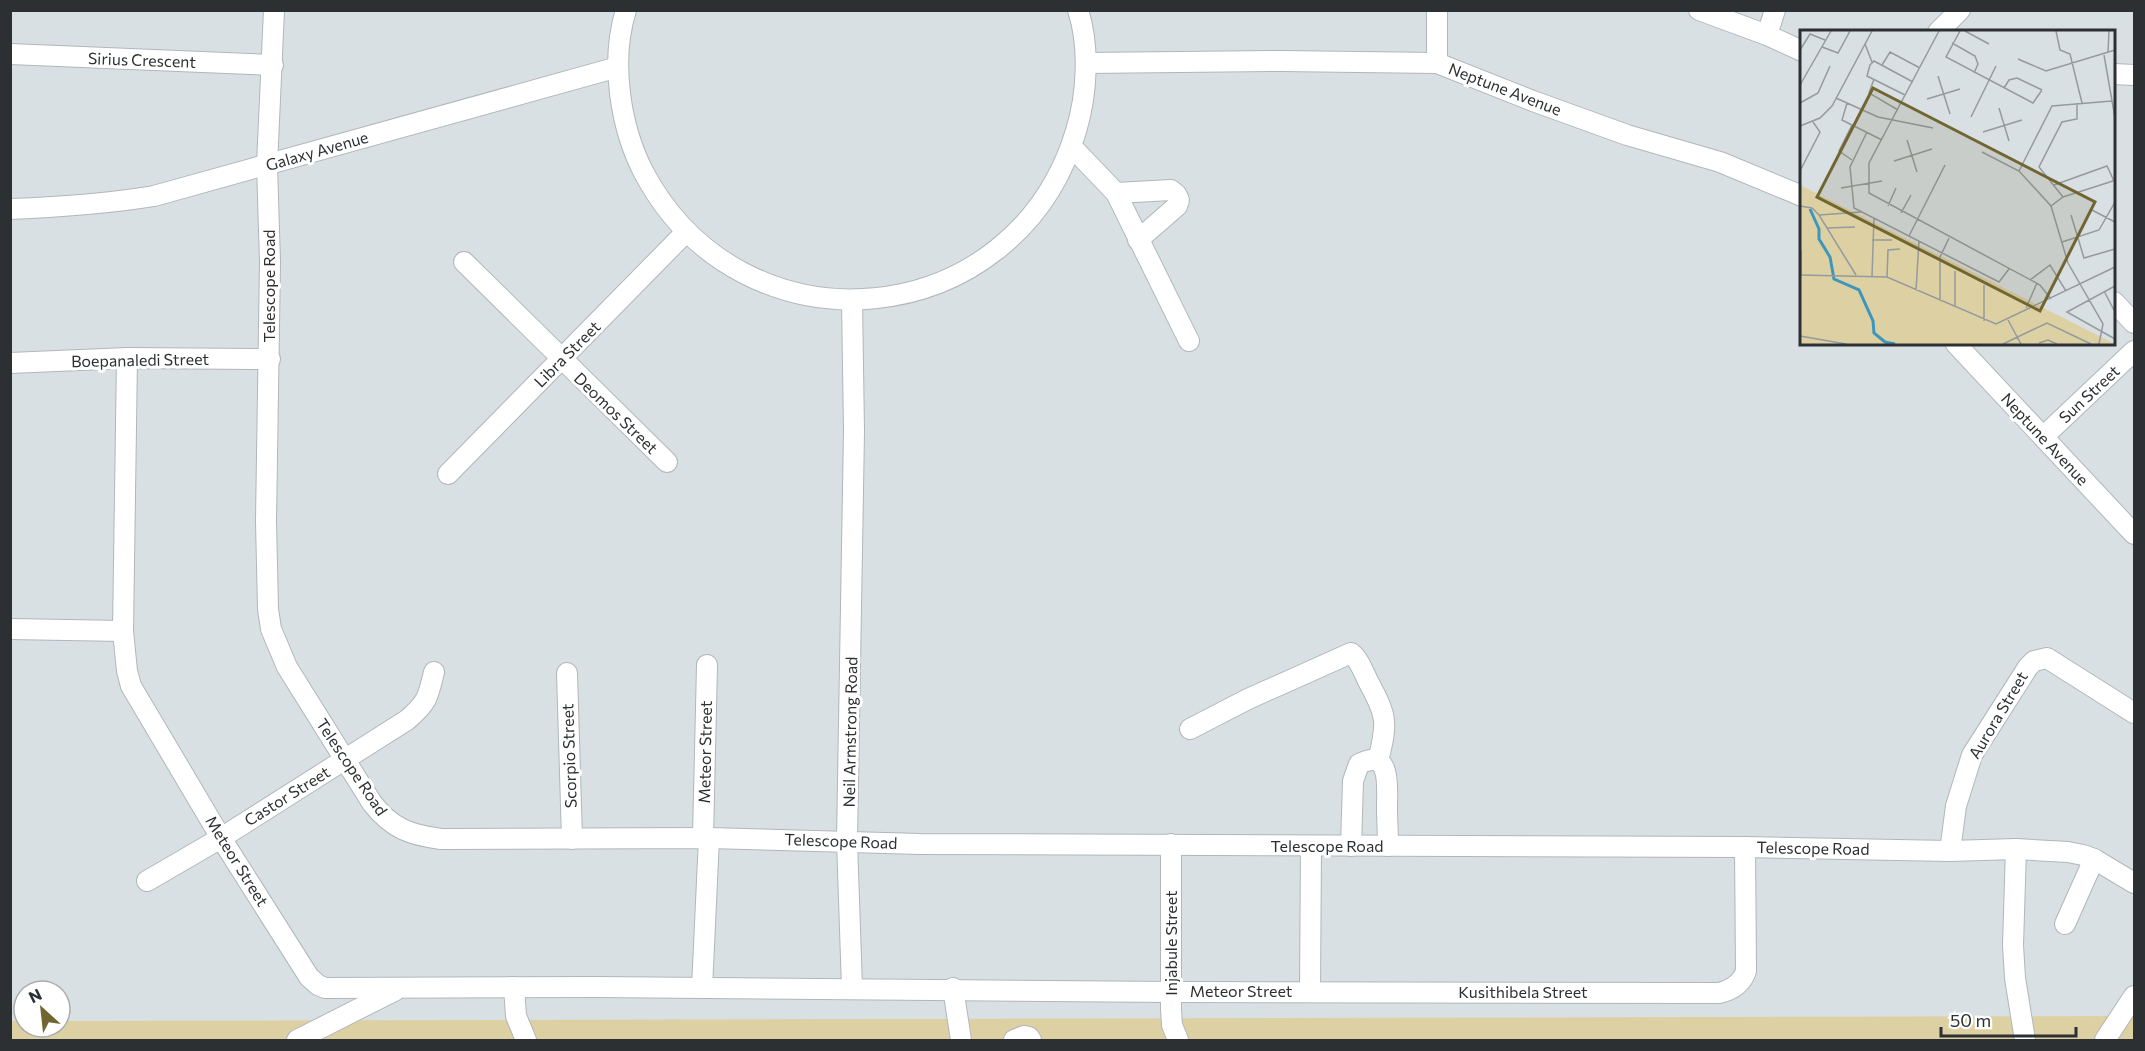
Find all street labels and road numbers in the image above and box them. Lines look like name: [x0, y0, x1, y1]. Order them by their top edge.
street label: Sirius Crescent: [88, 48, 197, 71]
street label: Neptune Avenue: [1446, 58, 1564, 119]
street label: Galaxy Avenue: [263, 127, 370, 174]
street label: Telescope Road: [259, 229, 278, 343]
street label: Libra Street: [530, 316, 604, 391]
street label: Boepanaledi Street: [71, 349, 210, 370]
street label: Sun Street: [2054, 361, 2123, 426]
street label: Deomos Street: [571, 368, 662, 458]
street label: Neptune Avenue: [1998, 389, 2093, 489]
street label: Neil Armstrong Road: [839, 656, 860, 808]
street label: Aurora Street: [1964, 667, 2031, 762]
street label: Meteor Street: [694, 700, 715, 804]
street label: Scorpio Street: [557, 703, 580, 809]
street label: Telescope Road: [313, 715, 392, 819]
street label: Castor Street: [240, 762, 333, 829]
street label: Meteor Street: [202, 812, 273, 910]
street label: Telescope Road: [784, 829, 898, 852]
street label: Telescope Road: [1270, 836, 1384, 855]
street label: Telescope Road: [1756, 837, 1870, 858]
street label: Injabule Street: [1161, 890, 1180, 996]
street label: Meteor Street: [1190, 981, 1293, 1000]
street label: Kusithibela Street: [1458, 982, 1588, 1001]

